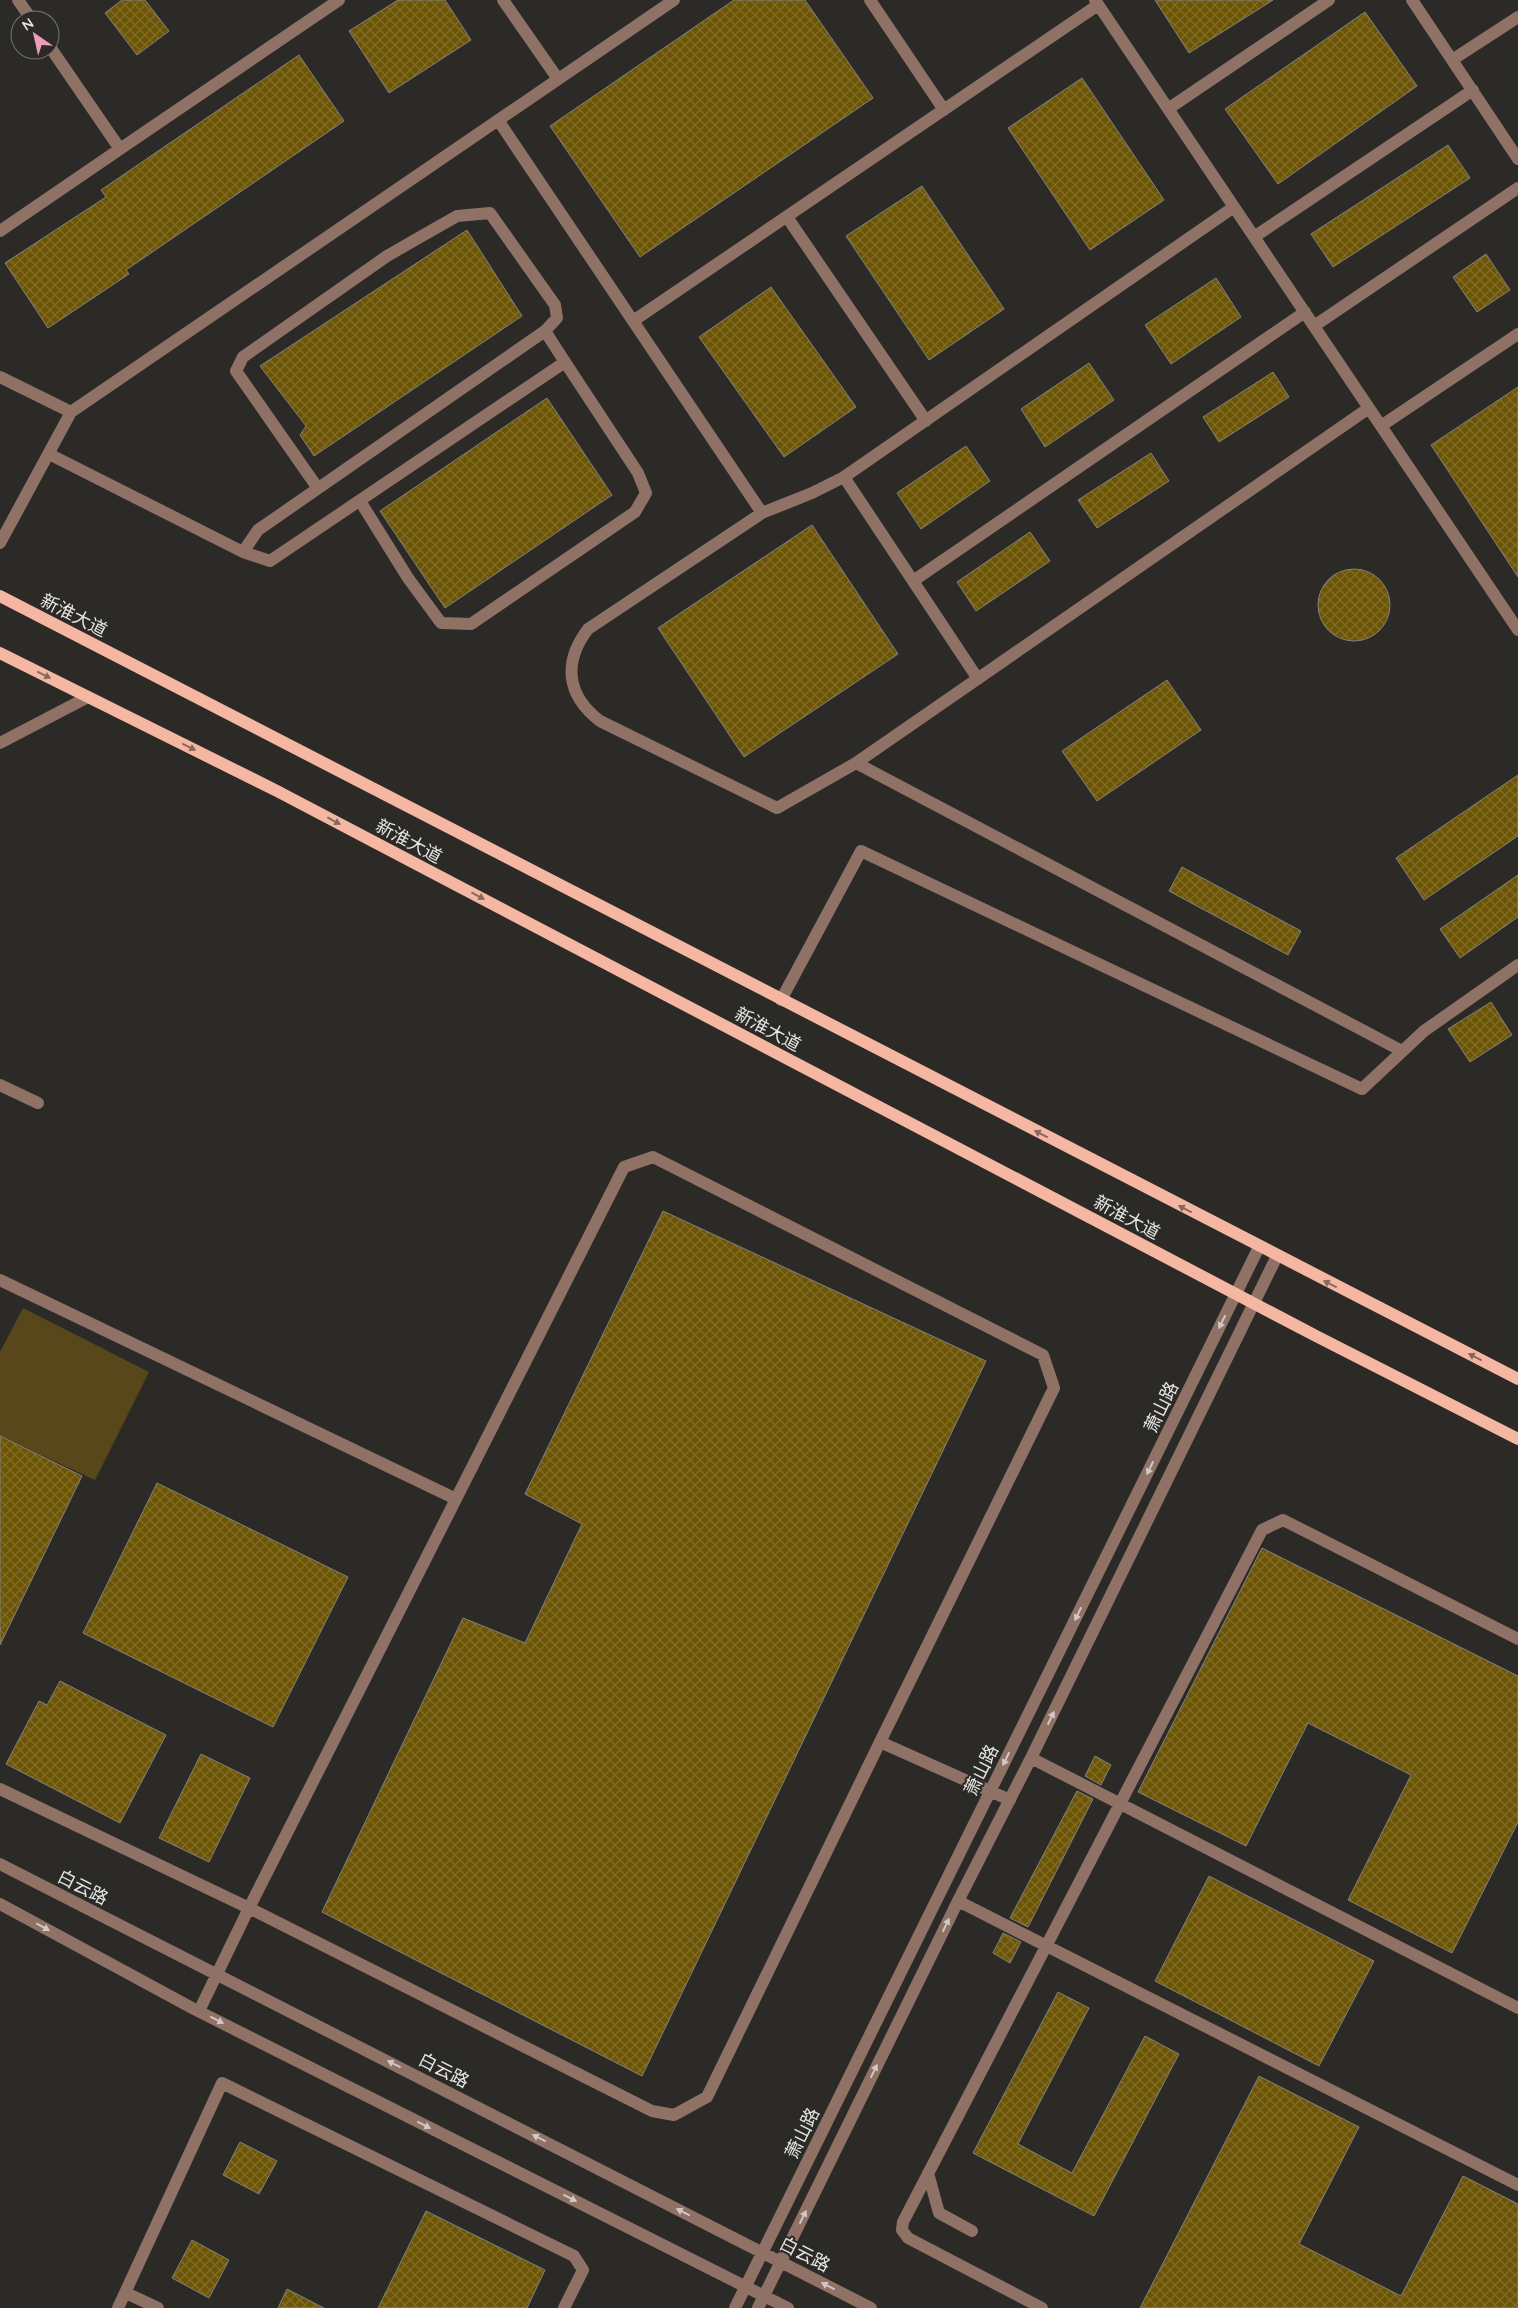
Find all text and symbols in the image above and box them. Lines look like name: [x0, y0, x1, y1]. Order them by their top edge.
north arrow: [10, 10, 60, 60]
text: N: [18, 14, 37, 35]
street label: 新淮大道: [37, 588, 111, 642]
one-way arrow: [37, 671, 51, 679]
one-way arrow: [182, 743, 196, 751]
street label: 新淮大道: [372, 814, 446, 868]
one-way arrow: [327, 817, 341, 825]
one-way arrow: [471, 892, 485, 900]
street label: 新淮大道: [731, 1002, 805, 1056]
one-way arrow: [1034, 1130, 1048, 1138]
street label: 新淮大道: [1090, 1190, 1164, 1244]
one-way arrow: [1178, 1205, 1193, 1213]
one-way arrow: [1322, 1280, 1337, 1288]
one-way arrow: [1218, 1315, 1226, 1329]
one-way arrow: [1467, 1353, 1482, 1361]
street label: 萧山路: [1139, 1378, 1183, 1436]
one-way arrow: [1146, 1461, 1154, 1475]
one-way arrow: [1074, 1606, 1082, 1621]
one-way arrow: [1047, 1711, 1055, 1725]
street label: 萧山路: [959, 1741, 1003, 1799]
one-way arrow: [1002, 1752, 1010, 1766]
street label: 白云路: [54, 1864, 112, 1910]
one-way arrow: [942, 1918, 950, 1933]
one-way arrow: [36, 1923, 50, 1931]
one-way arrow: [210, 2017, 224, 2025]
street label: 白云路: [415, 2047, 473, 2093]
one-way arrow: [387, 2060, 401, 2068]
one-way arrow: [871, 2064, 879, 2078]
street label: 萧山路: [780, 2104, 824, 2162]
one-way arrow: [417, 2121, 432, 2129]
one-way arrow: [531, 2134, 546, 2142]
one-way arrow: [562, 2194, 577, 2202]
one-way arrow: [676, 2208, 691, 2216]
one-way arrow: [799, 2210, 807, 2224]
street label: 白云路: [776, 2231, 834, 2277]
one-way arrow: [821, 2282, 835, 2290]

